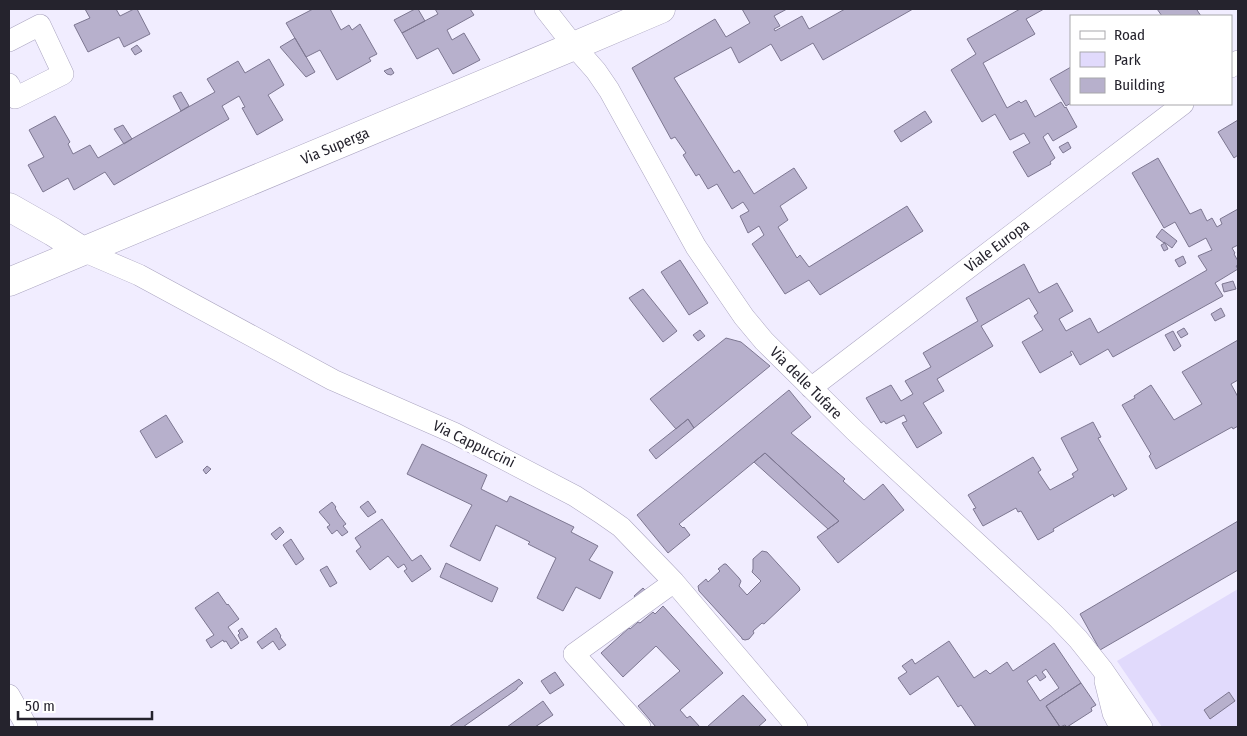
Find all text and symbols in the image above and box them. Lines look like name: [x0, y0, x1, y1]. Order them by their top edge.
legend: [1070, 15, 1232, 105]
text: Road: [1114, 26, 1145, 44]
text: Park: [1114, 51, 1141, 69]
text: Building: [1114, 76, 1165, 94]
street label: Via Superga: [298, 124, 372, 168]
street label: Viale Europa: [961, 216, 1033, 276]
street label: Via delle Tufare: [766, 343, 846, 423]
street label: Via Cappuccini: [430, 416, 518, 472]
scale bar: [18, 688, 151, 720]
text: 50 m: [25, 697, 55, 715]

